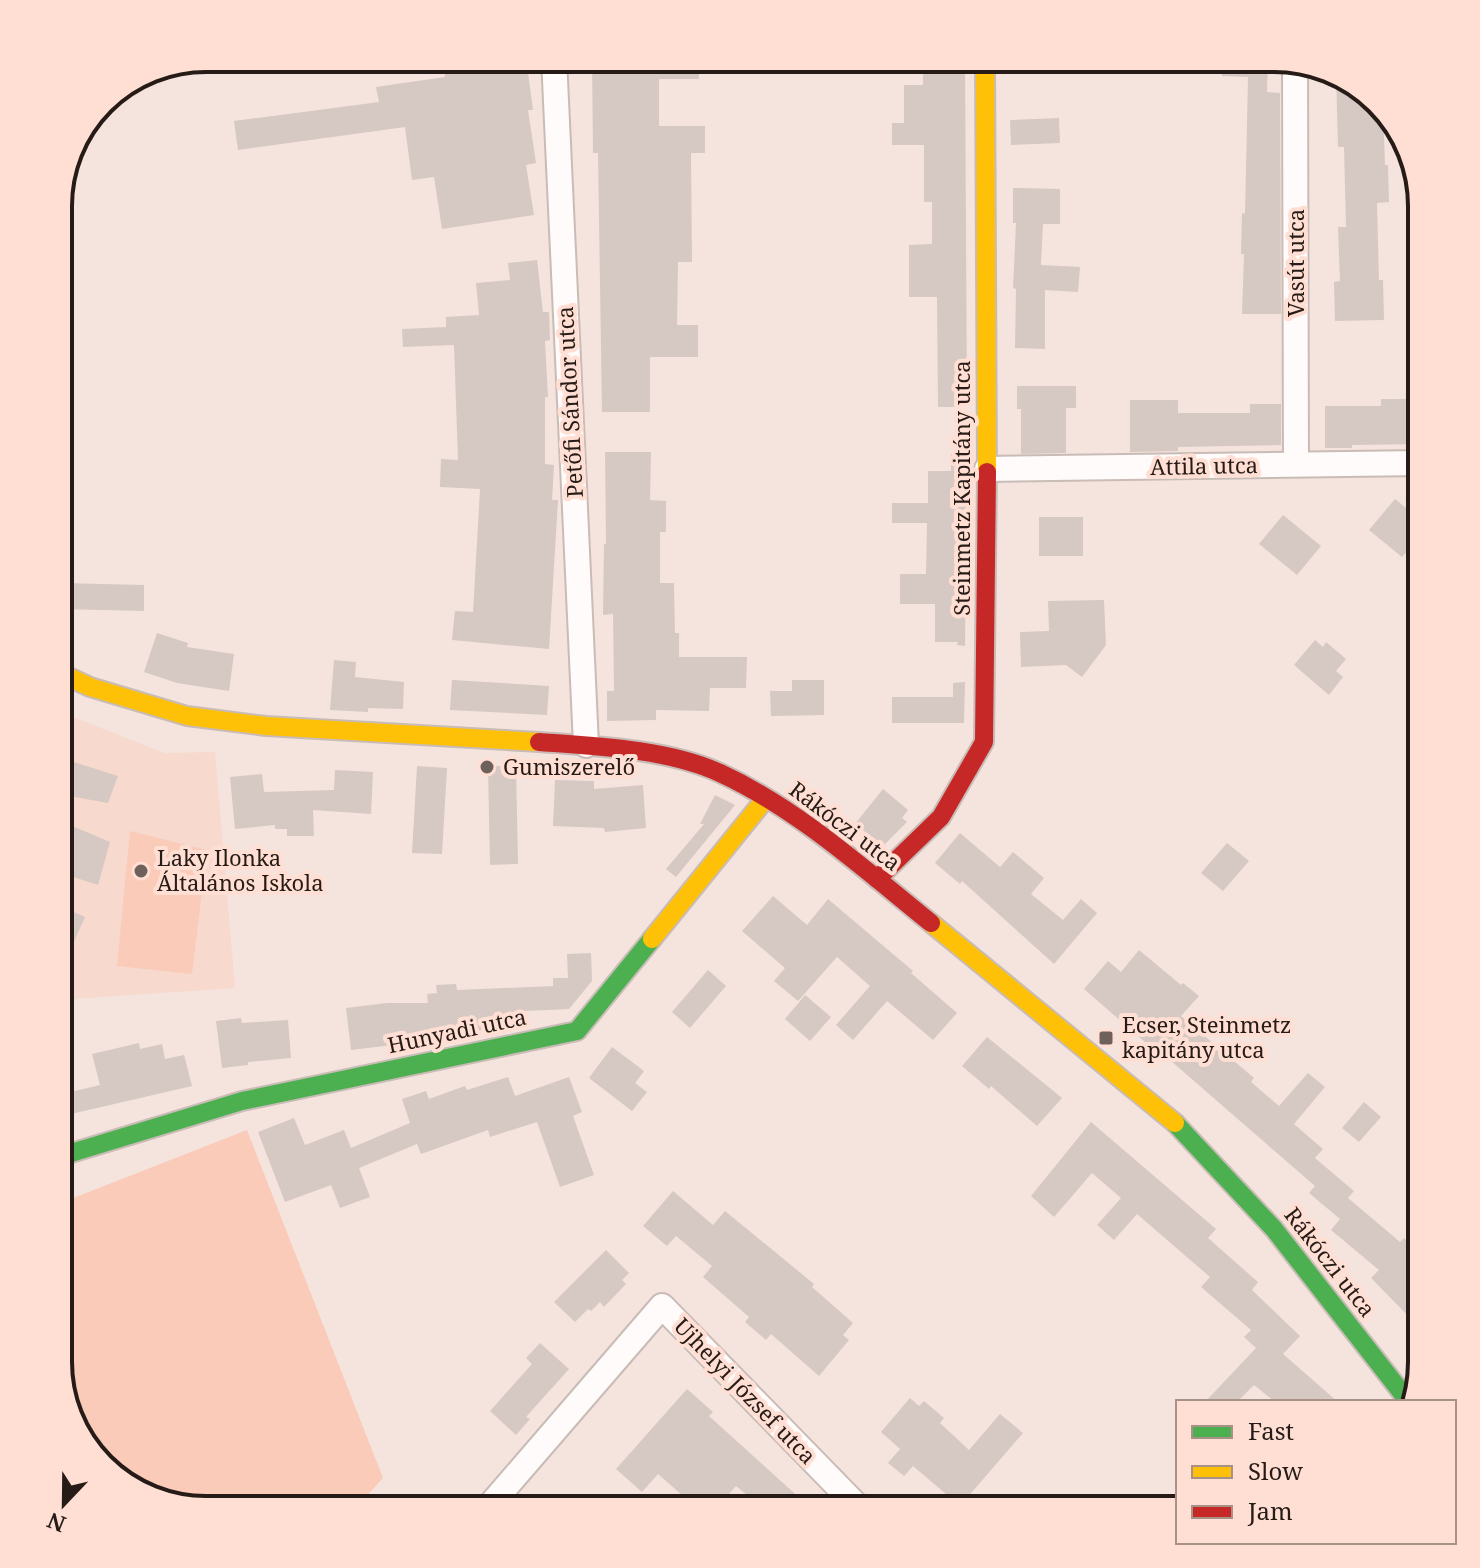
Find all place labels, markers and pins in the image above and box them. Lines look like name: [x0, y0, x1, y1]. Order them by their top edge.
place label: Gumiszerelő: [503, 751, 635, 781]
marker: Gumiszerelő: [478, 758, 496, 776]
place label: Laky Ilonka Általános Iskola: [157, 842, 324, 897]
marker: Laky Ilonka Általános Iskola: [132, 862, 150, 880]
place label: Ecser, Steinmetz kapitány utca: [1122, 1009, 1291, 1064]
marker: Ecser, Steinmetz kapitány utca: [1097, 1029, 1115, 1047]

